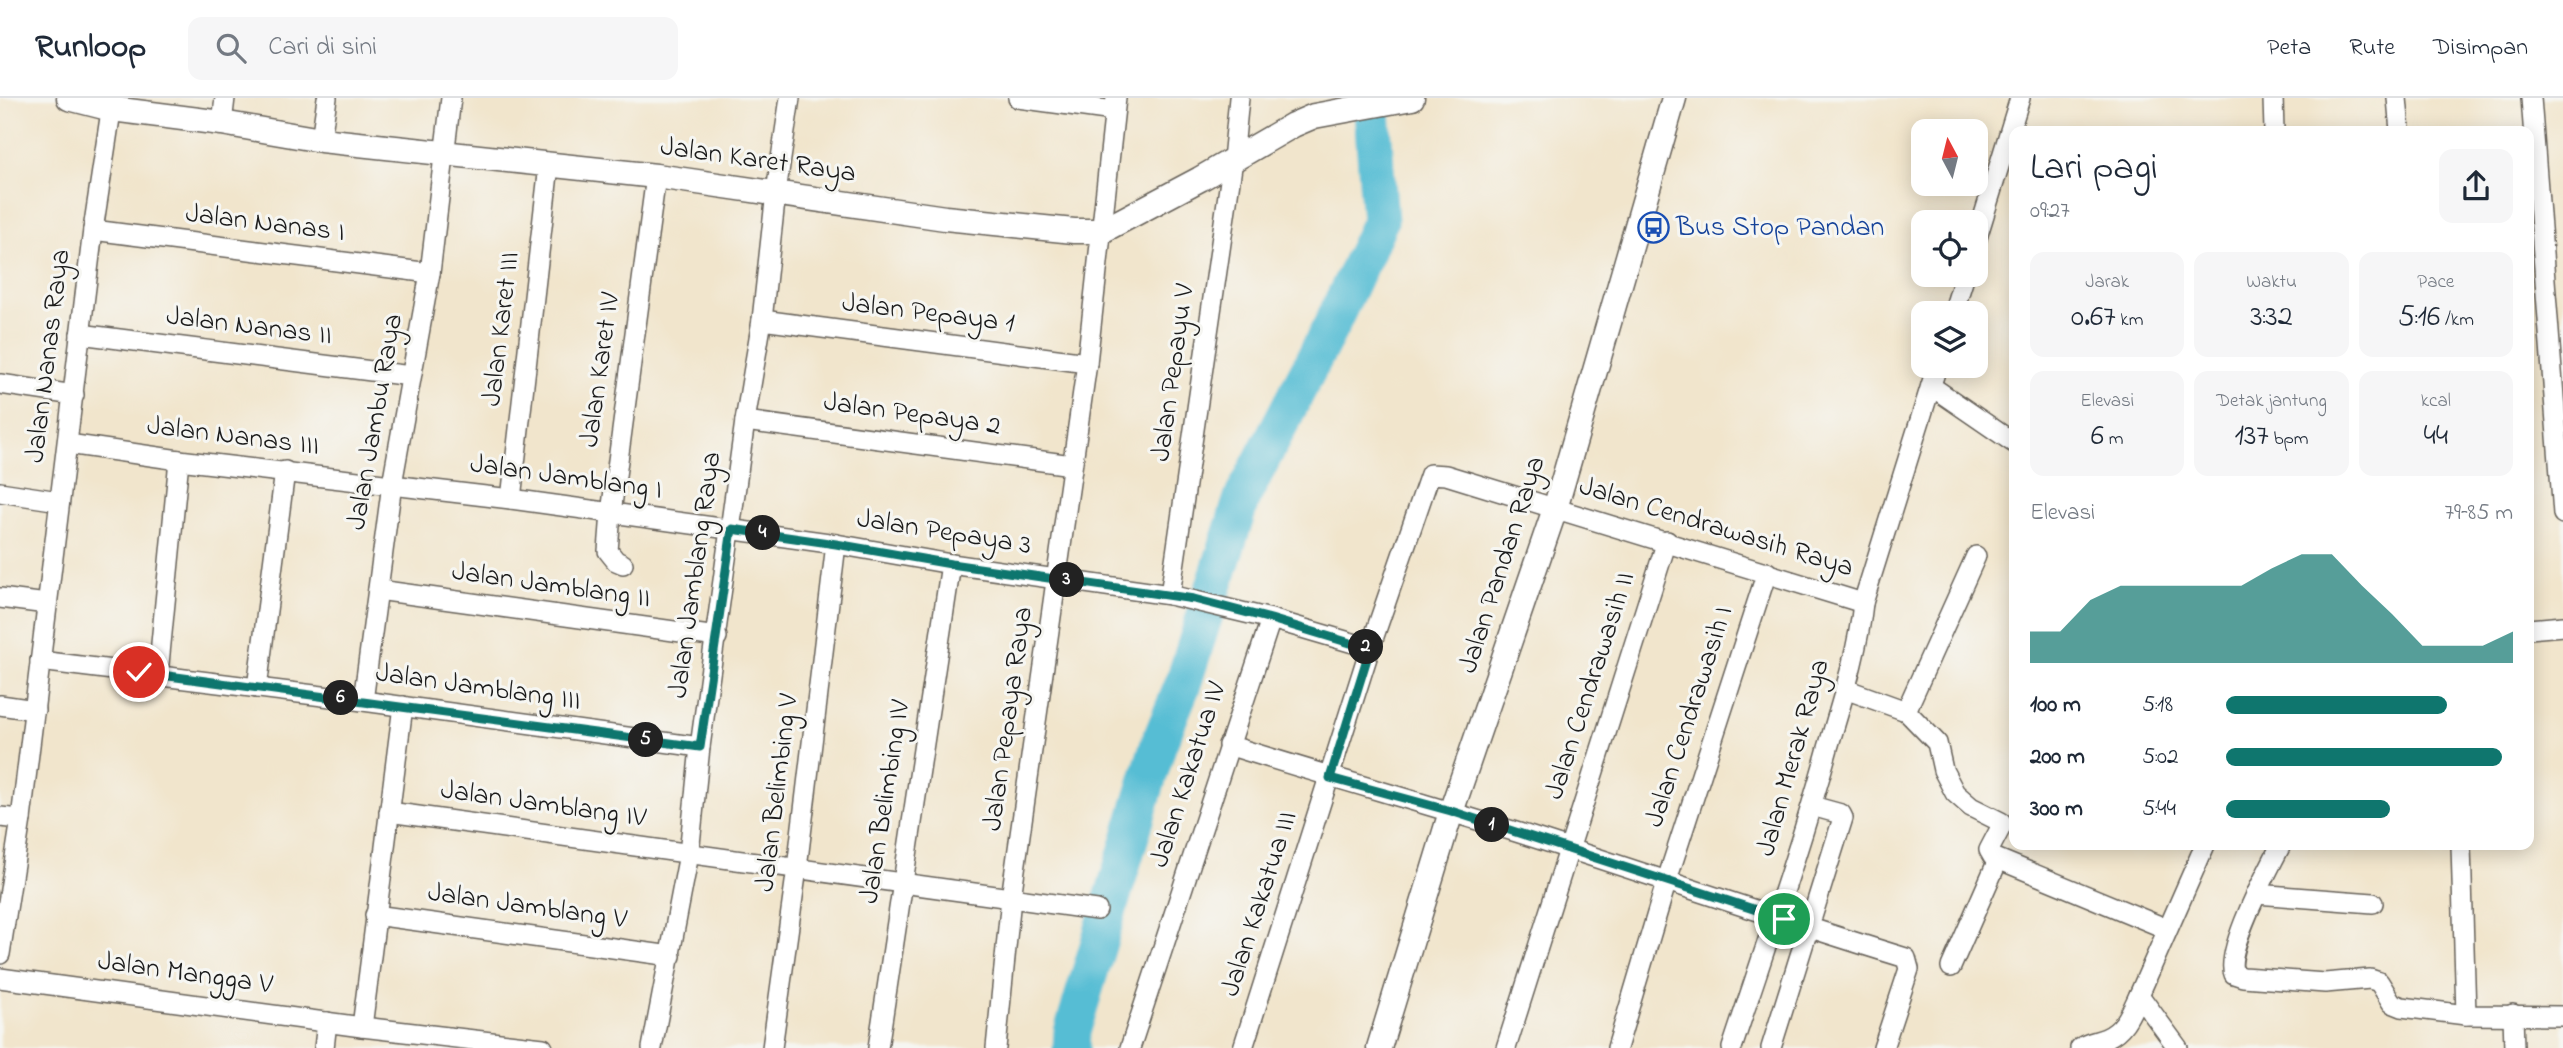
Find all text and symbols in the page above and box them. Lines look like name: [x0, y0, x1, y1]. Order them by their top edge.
search box: [188, 17, 678, 80]
text: Runloop: [35, 24, 146, 72]
icon: search: [212, 29, 250, 67]
text: Cari di sini: [268, 29, 377, 67]
text: Peta: [2267, 31, 2311, 66]
text: Rute: [2349, 31, 2395, 66]
text: Disimpan: [2433, 31, 2528, 66]
north arrow: [1911, 119, 1988, 196]
map controls: [1911, 119, 1988, 378]
street label: Jalan Karet Raya: [658, 127, 858, 195]
text: Lari pagi: [2030, 141, 2158, 197]
button: share: [2439, 149, 2513, 223]
street label: Jalan Nanas I: [183, 194, 347, 254]
text: 09:27: [2030, 195, 2070, 228]
place label: Bus Stop Pandan: [1675, 208, 1884, 249]
button: locate: [1911, 210, 1988, 287]
bus stop icon: Bus Stop Pandan: [1636, 211, 1670, 245]
street label: Jalan Nanas Raya: [16, 247, 82, 465]
street label: Jalan Karet III: [472, 249, 532, 409]
text: Jarak: [2085, 269, 2129, 296]
text: Waktu: [2246, 269, 2297, 296]
text: Pace: [2417, 269, 2454, 296]
street label: Jalan Pepayu V: [1141, 281, 1207, 464]
street label: Jalan Pepaya 1: [839, 283, 1017, 345]
street label: Jalan Karet IV: [570, 289, 632, 450]
street label: Jalan Nanas II: [164, 296, 334, 358]
text: 0.67: [2071, 296, 2116, 340]
text: 3:32: [2250, 296, 2293, 340]
text: 5:16: [2398, 296, 2440, 340]
button: layers: [1911, 301, 1988, 378]
text: km: [2116, 307, 2143, 334]
text: /km: [2440, 307, 2474, 334]
street label: Jalan Jambu Raya: [337, 311, 415, 533]
street label: Jalan Pepaya 2: [821, 382, 1003, 448]
text: Elevasi: [2080, 388, 2134, 415]
text: Detak jantung: [2216, 388, 2327, 415]
text: kcal: [2421, 388, 2451, 415]
street label: Jalan Nanas III: [144, 406, 322, 468]
text: 6: [2091, 415, 2104, 459]
text: 137: [2234, 415, 2269, 459]
text: 44: [2423, 415, 2448, 459]
text: m: [2104, 426, 2124, 453]
text: bpm: [2269, 426, 2309, 453]
street label: Jalan Jamblang I: [467, 444, 665, 512]
street label: Jalan Jamblang Raya: [658, 449, 734, 701]
street label: Jalan Pandan Raya: [1449, 451, 1557, 679]
street label: Jalan Cendrawasih Raya: [1574, 467, 1858, 589]
text: Elevasi: [2030, 497, 2095, 530]
text: 79–85 m: [2445, 497, 2513, 530]
street label: Jalan Pepaya 3: [854, 499, 1034, 567]
pin: 4: [746, 516, 780, 550]
text: 4: [759, 519, 766, 546]
street label: Jalan Jamblang II: [449, 552, 653, 620]
pin: 3: [1050, 562, 1084, 598]
text: 3: [1063, 566, 1070, 593]
street label: Jalan Cendrawasih II: [1535, 567, 1647, 805]
street label: Jalan Cendrawasih I: [1635, 601, 1745, 833]
street label: Jalan Pepaya Raya: [973, 604, 1045, 834]
pin: 2: [1348, 630, 1384, 664]
text: 2: [1361, 633, 1370, 660]
pin: [109, 642, 169, 702]
icon: check: [120, 653, 158, 691]
street label: Jalan Jamblang III: [373, 653, 583, 723]
street label: Jalan Merak Raya: [1746, 655, 1842, 861]
street label: Jalan Kakatua IV: [1140, 676, 1239, 873]
pin: 6: [324, 680, 358, 716]
text: 6: [336, 684, 345, 711]
text: 100 m: [2030, 689, 2081, 722]
text: 5:18: [2142, 689, 2173, 722]
street label: Jalan Belimbing V: [746, 691, 811, 894]
street label: Jalan Belimbing IV: [850, 697, 922, 907]
pin: 5: [628, 722, 664, 758]
text: 5: [640, 726, 651, 753]
text: 200 m: [2030, 741, 2085, 774]
text: 5:02: [2142, 741, 2178, 774]
street label: Jalan Jamblang IV: [438, 770, 649, 840]
text: 300 m: [2030, 793, 2083, 826]
text: 5:44: [2142, 793, 2176, 826]
street label: Jalan Kakatua III: [1211, 806, 1309, 1002]
pin: 1: [1474, 808, 1510, 842]
text: 1: [1488, 811, 1495, 838]
street label: Jalan Jamblang V: [425, 873, 630, 941]
pin: [1754, 889, 1814, 949]
icon: arrive: [1765, 900, 1803, 938]
street label: Jalan Mangga V: [95, 941, 276, 1007]

